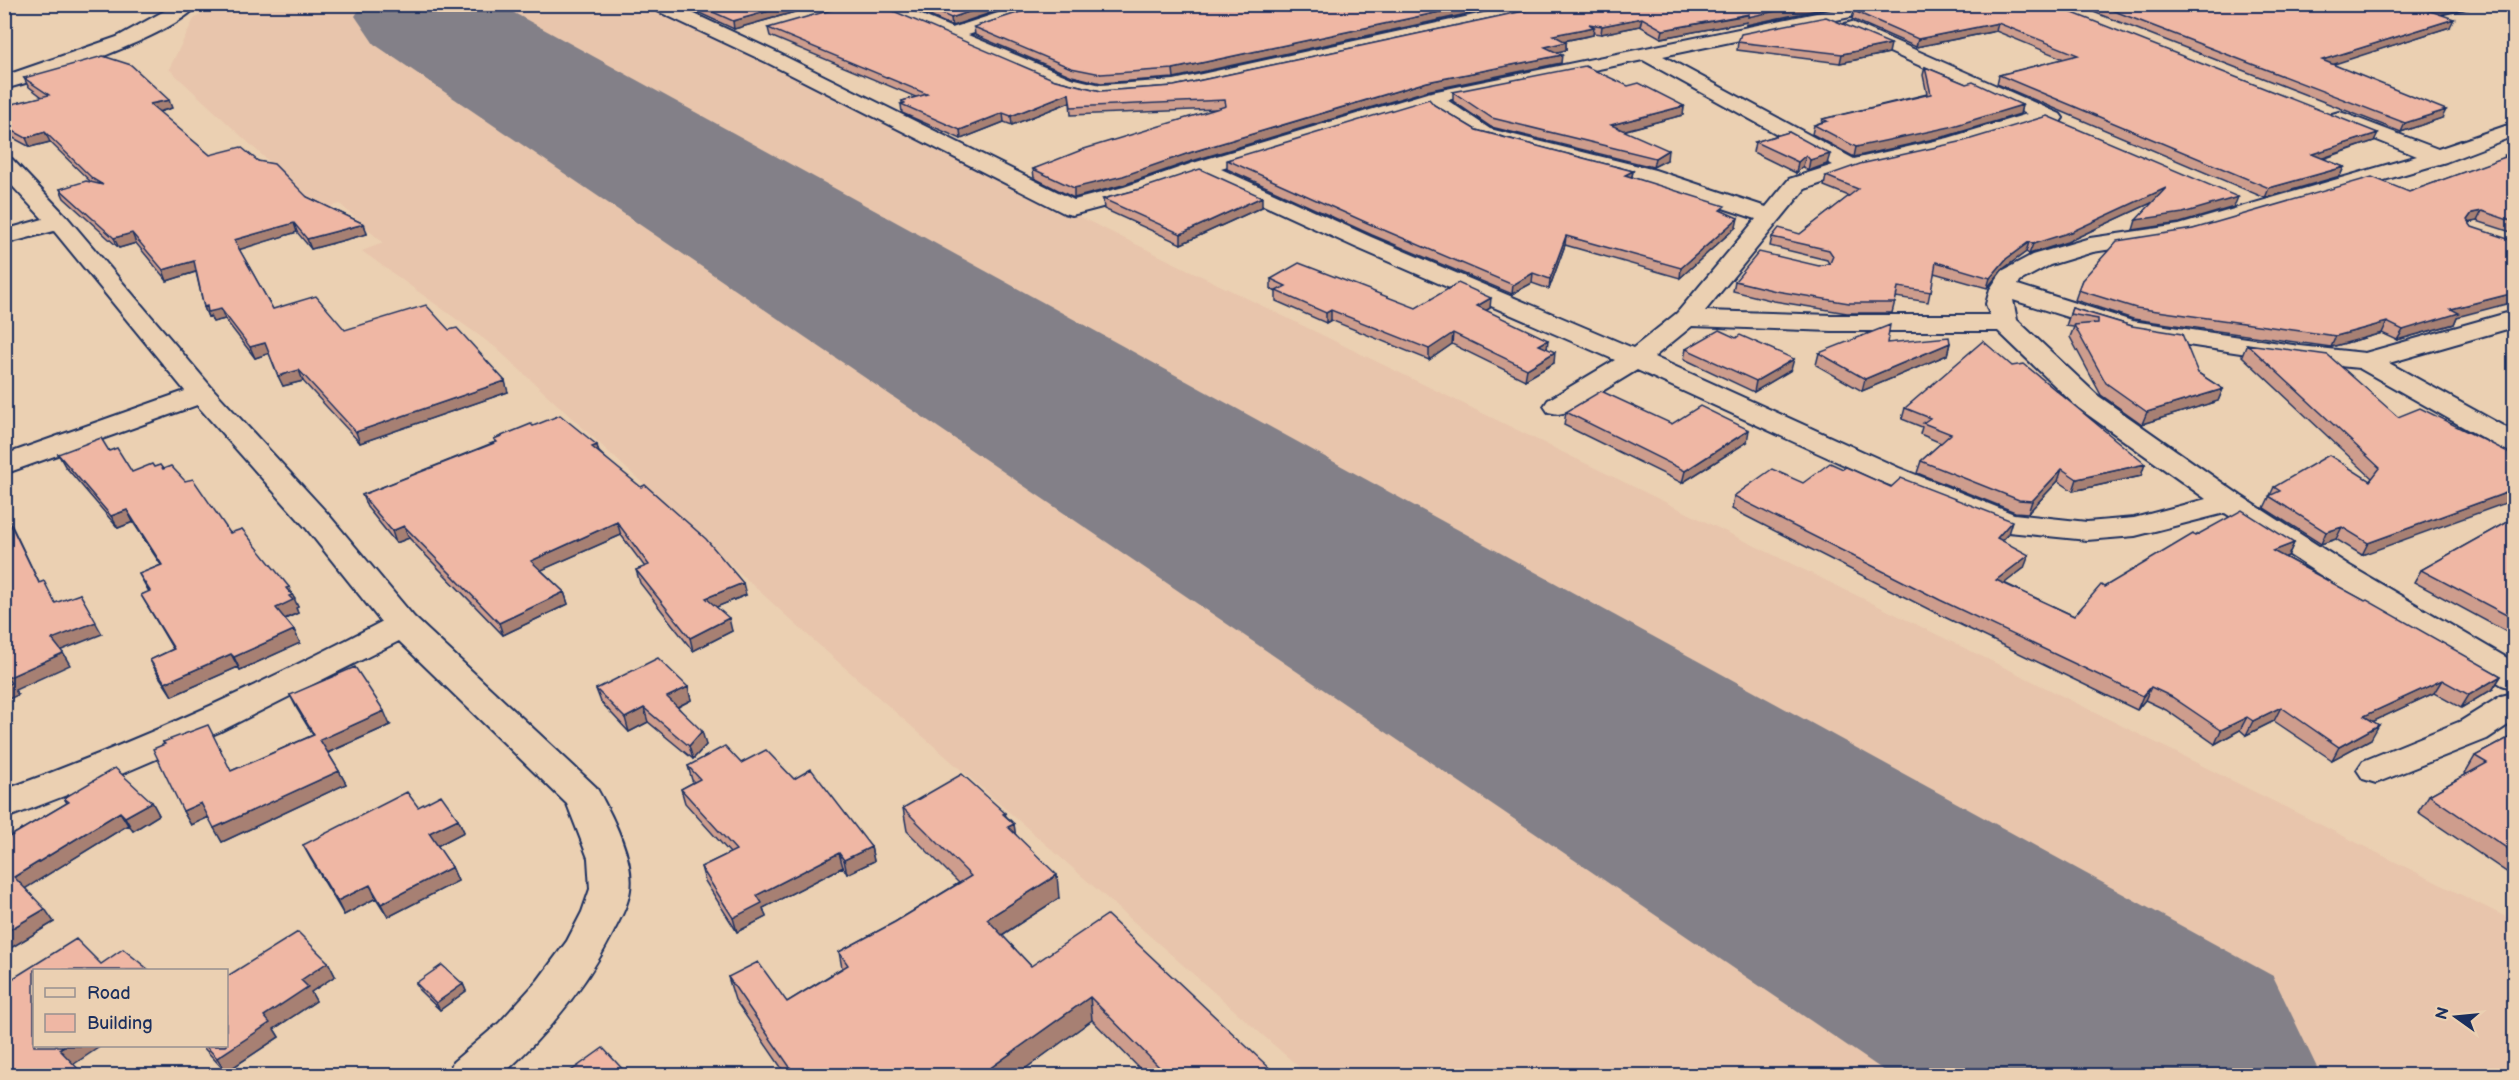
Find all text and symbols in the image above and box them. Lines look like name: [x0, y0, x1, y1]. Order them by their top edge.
legend: [33, 969, 228, 1047]
text: Road: [87, 983, 131, 1004]
north arrow: [2426, 987, 2486, 1047]
text: N: [2432, 1005, 2454, 1022]
text: Building: [87, 1013, 153, 1034]

